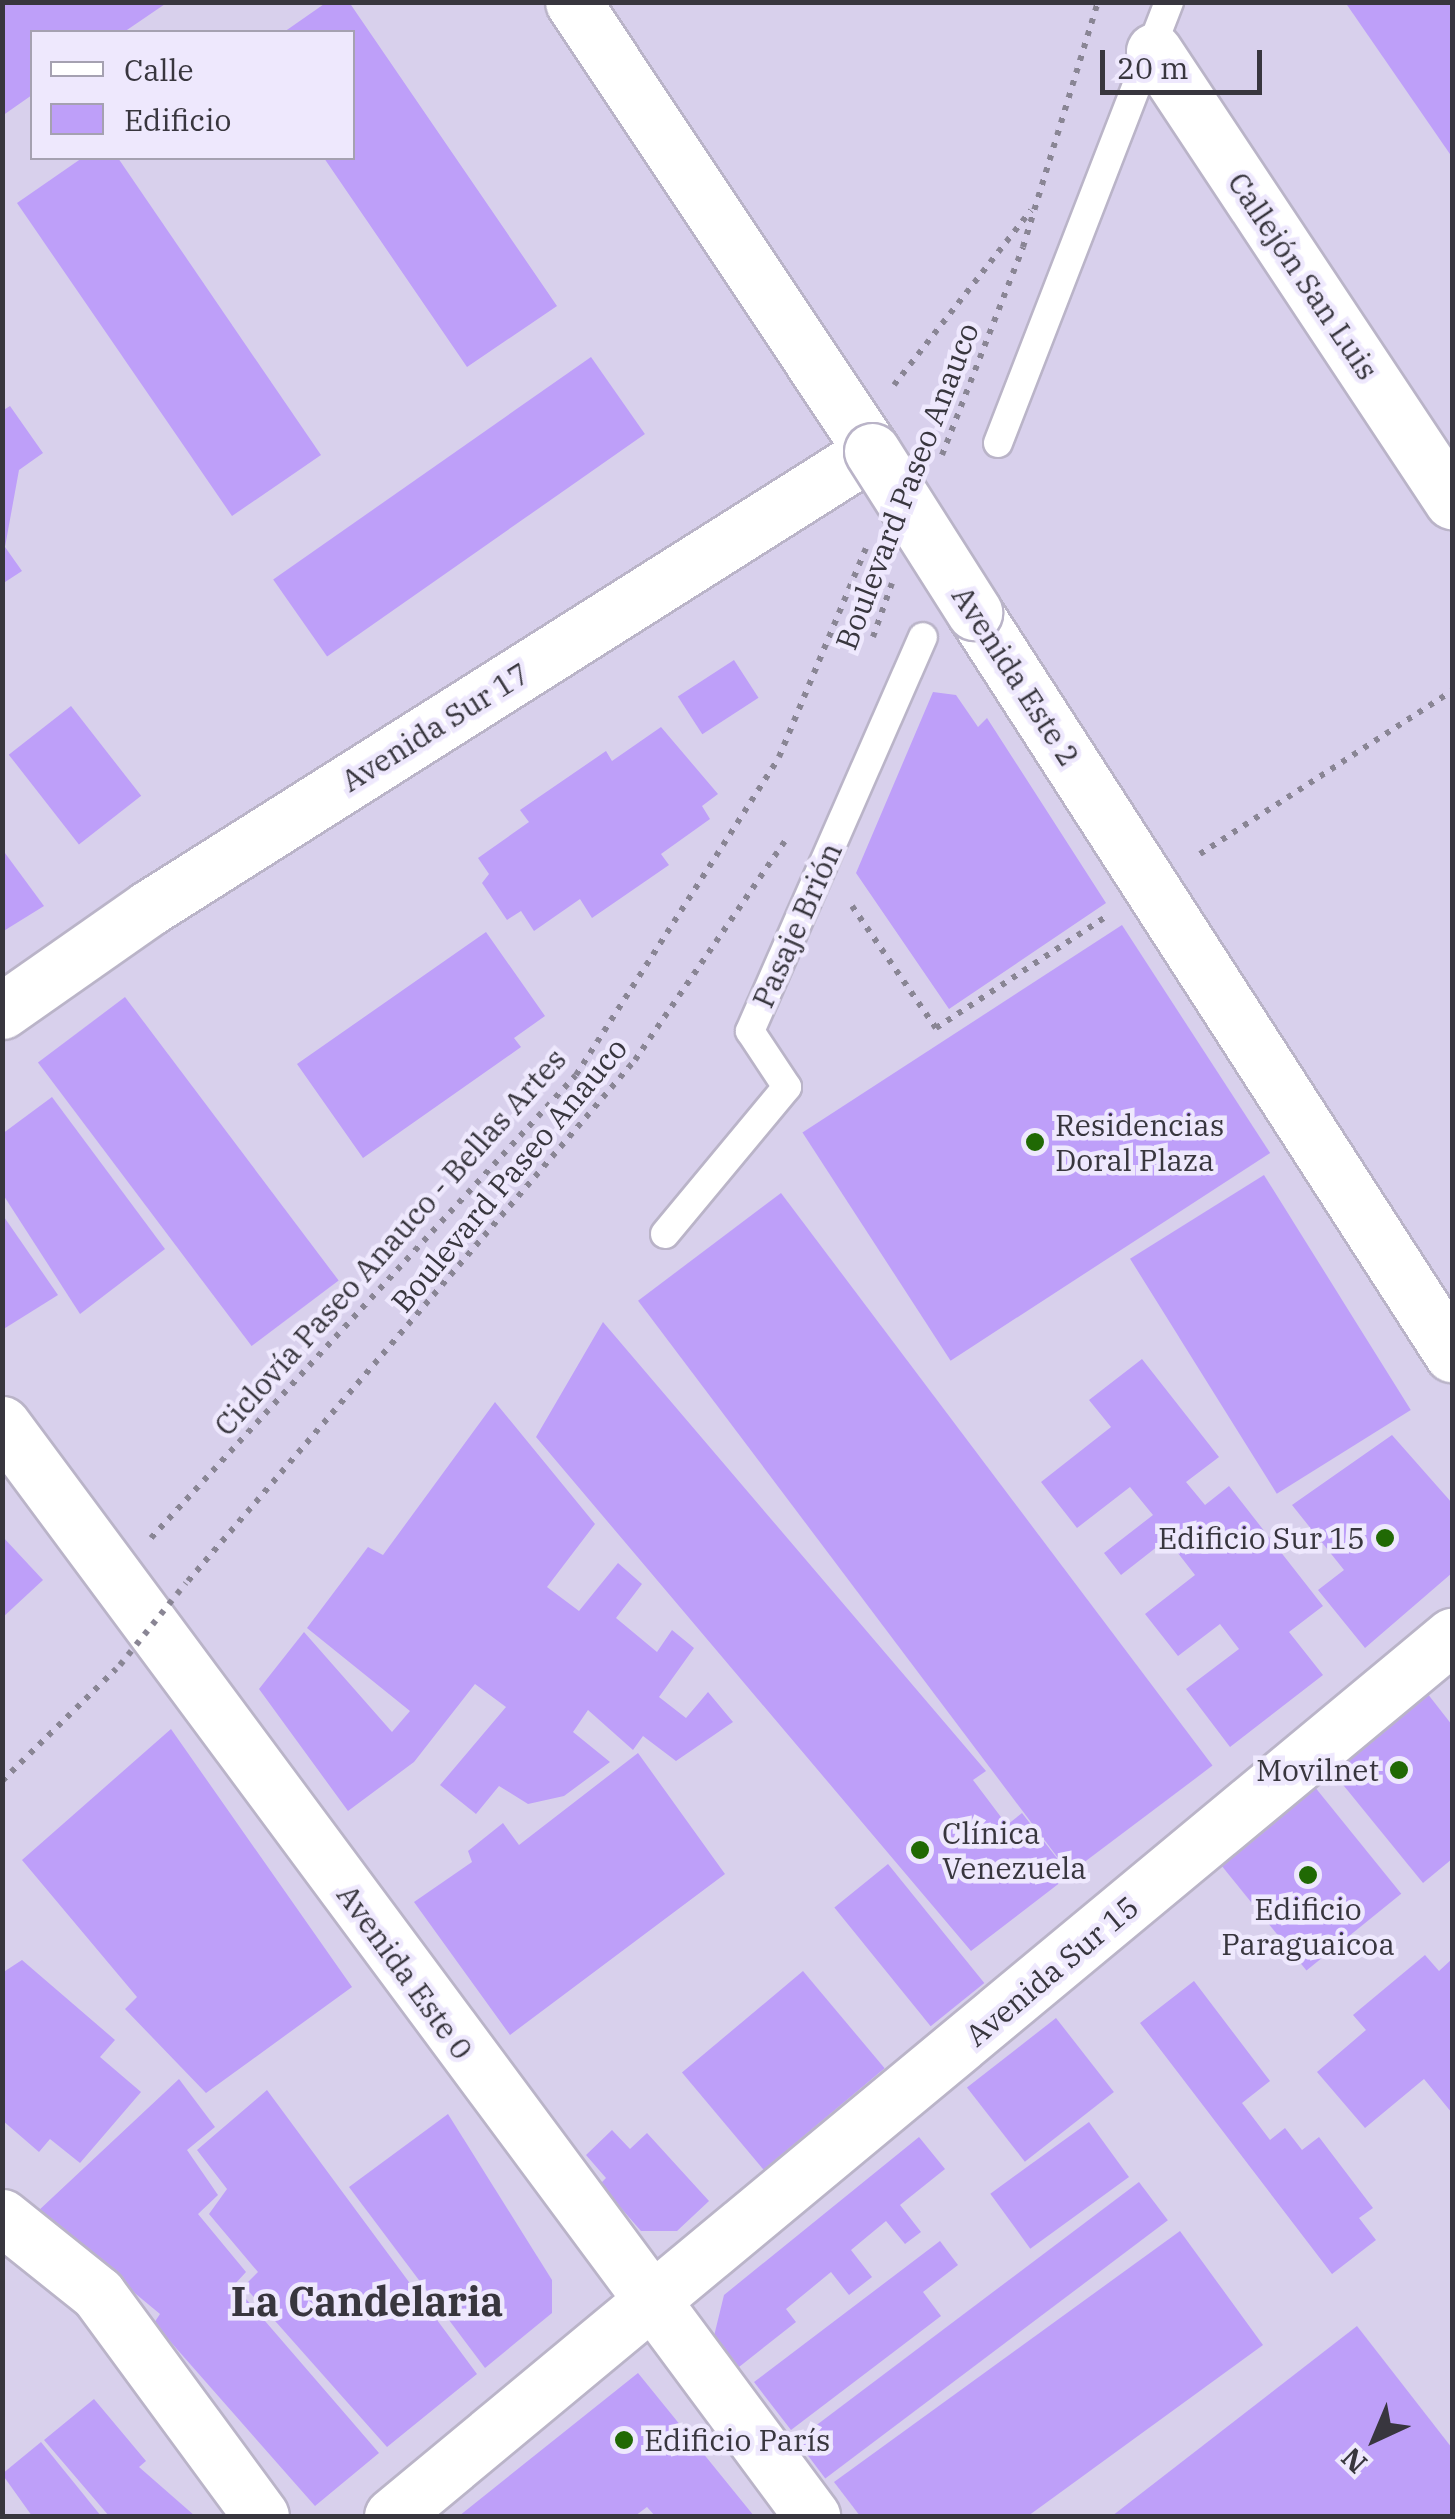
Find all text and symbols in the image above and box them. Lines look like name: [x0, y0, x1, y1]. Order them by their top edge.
legend: [30, 30, 355, 160]
scale bar: [1105, 30, 1268, 92]
text: 20 m: [1117, 48, 1189, 87]
text: Calle: [124, 50, 194, 89]
text: Edificio: [124, 100, 231, 139]
street label: Callejón San Luis: [1220, 166, 1386, 386]
street label: Boulevard Paseo Anauco: [828, 318, 986, 654]
street label: Avenida Este 2: [945, 579, 1087, 773]
street label: Avenida Sur 17: [335, 655, 535, 799]
street label: Pasaje Brión: [745, 837, 849, 1013]
street label: Boulevard Paseo Anauco: [384, 1030, 634, 1320]
street label: Ciclovía Paseo Anauco - Bellas Artes: [207, 1041, 573, 1443]
place label: Residencias Doral Plaza: [1055, 1107, 1224, 1178]
marker: Residencias Doral Plaza: [1024, 1131, 1046, 1153]
place label: Edificio Sur 15: [1158, 1520, 1365, 1556]
marker: Edificio Sur 15: [1374, 1527, 1396, 1549]
place label: Movilnet: [1256, 1752, 1379, 1788]
marker: Movilnet: [1388, 1759, 1410, 1781]
place label: Clínica Venezuela: [942, 1815, 1087, 1886]
marker: Clínica Venezuela: [907, 1837, 933, 1863]
marker: Edificio Paraguaicoa: [1297, 1864, 1319, 1886]
street label: Avenida Este 0: [330, 1878, 480, 2066]
street label: Avenida Sur 15: [958, 1888, 1146, 2054]
place label: Edificio Paraguaicoa: [1221, 1891, 1395, 1962]
district label: La Candelaria: [231, 2277, 503, 2325]
north arrow: [1325, 2389, 1425, 2489]
place label: Edificio París: [644, 2422, 830, 2458]
marker: Edificio París: [613, 2429, 635, 2451]
text: N: [1333, 2440, 1375, 2482]

